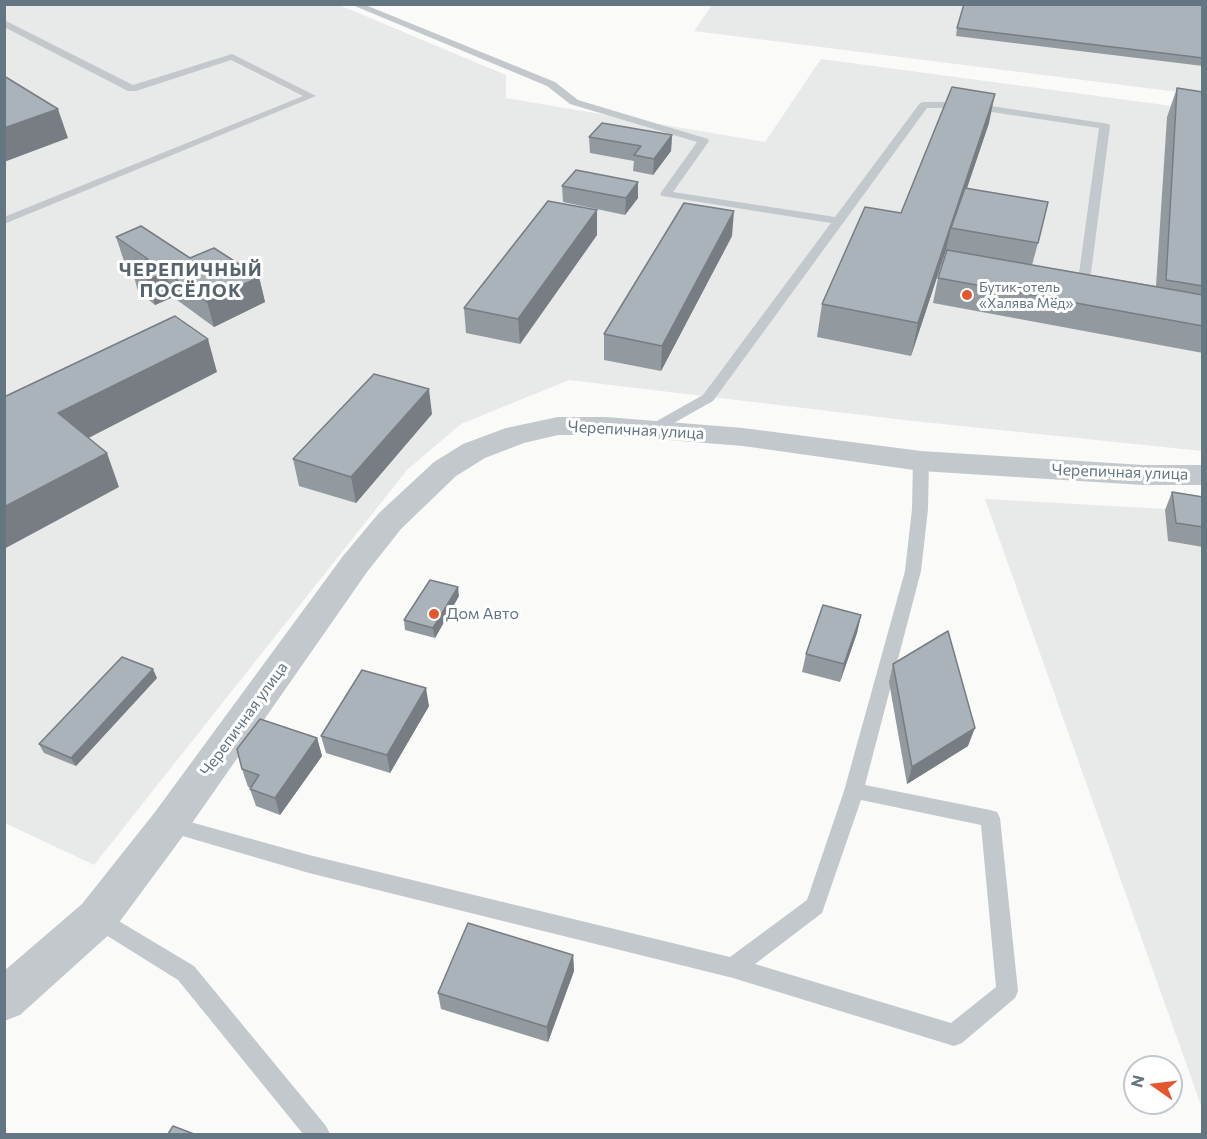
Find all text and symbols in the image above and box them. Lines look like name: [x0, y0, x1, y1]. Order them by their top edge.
district label: ЧЕРЕПИЧНЫЙ ПОСЁЛОК: [119, 259, 263, 302]
place label: Бутик-отель «Халява Мёд»: [979, 279, 1073, 312]
marker: Бутик-отель «Халява Мёд»: [960, 288, 974, 302]
street label: Черепичная улица: [567, 417, 705, 443]
street label: Черепичная улица: [1051, 460, 1189, 484]
place label: Дом Авто: [446, 604, 519, 624]
marker: Дом Авто: [427, 607, 441, 621]
street label: Черепичная улица: [196, 658, 292, 780]
north arrow: [1123, 1055, 1183, 1115]
text: N: [1126, 1073, 1148, 1089]

